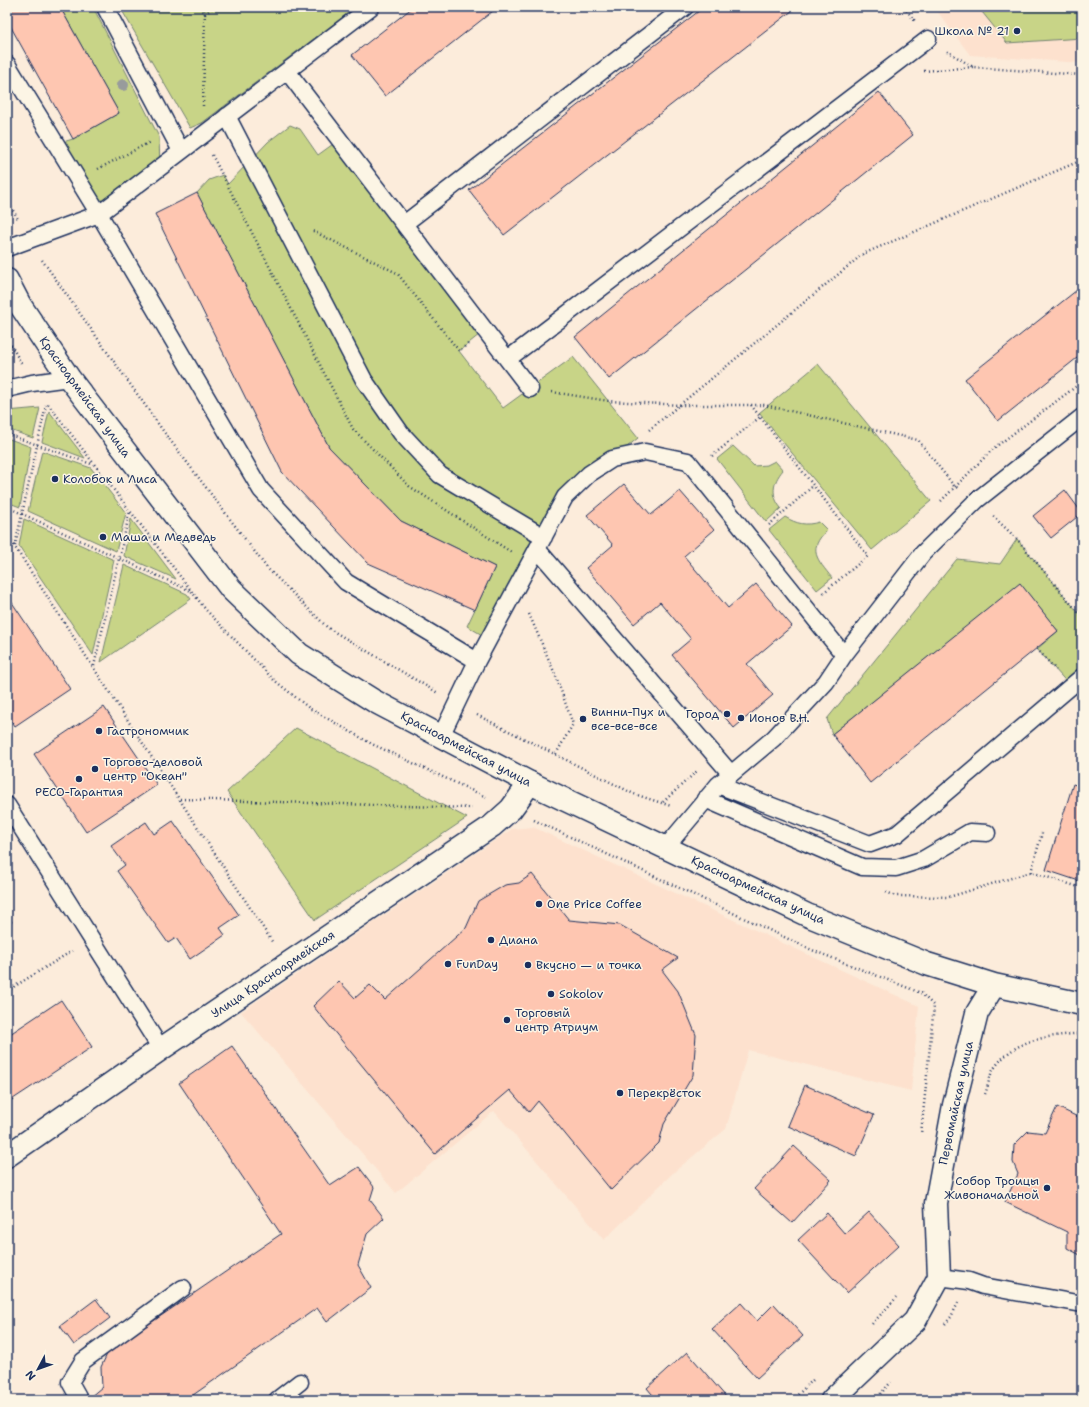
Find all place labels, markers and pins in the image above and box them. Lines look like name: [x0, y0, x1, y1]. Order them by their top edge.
place label: Школа № 21: [935, 23, 1009, 39]
marker: Школа № 21: [1012, 26, 1022, 36]
place label: Колобок и Лиса: [63, 471, 158, 487]
marker: Колобок и Лиса: [50, 474, 60, 484]
place label: Маша и Медведь: [111, 529, 216, 545]
marker: Маша и Медведь: [98, 532, 108, 542]
place label: Винни-Пух и все-все-все: [591, 704, 666, 734]
place label: Город: [686, 706, 719, 722]
marker: Город: [722, 709, 732, 719]
place label: Ионов В.Н.: [749, 710, 810, 726]
marker: Ионов В.Н.: [736, 713, 746, 723]
marker: Винни-Пух и все-все-все: [578, 714, 588, 724]
place label: Гастрономчик: [107, 723, 190, 739]
marker: Гастрономчик: [94, 726, 104, 736]
place label: Торгово-деловой центр "Океан": [103, 754, 203, 784]
marker: Торгово-деловой центр "Океан": [90, 764, 100, 774]
marker: РЕСО-Гарантия: [74, 774, 84, 784]
place label: РЕСО-Гарантия: [35, 784, 123, 800]
place label: One Price Coffee: [547, 896, 642, 912]
marker: One Price Coffee: [534, 899, 544, 909]
place label: Диана: [499, 932, 538, 948]
marker: Диана: [486, 935, 496, 945]
place label: FunDay: [456, 956, 498, 972]
place label: Вкусно — и точка: [536, 957, 642, 973]
marker: FunDay: [443, 959, 453, 969]
marker: Вкусно — и точка: [523, 960, 533, 970]
place label: Sokolov: [559, 986, 604, 1002]
marker: Sokolov: [546, 989, 556, 999]
place label: Торговый центр Атриум: [515, 1005, 598, 1035]
marker: Торговый центр Атриум: [502, 1015, 512, 1025]
place label: Перекрёсток: [628, 1085, 702, 1101]
marker: Перекрёсток: [615, 1088, 625, 1098]
place label: Собор Троицы Живоначальной: [944, 1173, 1039, 1203]
marker: Собор Троицы Живоначальной: [1042, 1183, 1052, 1193]

